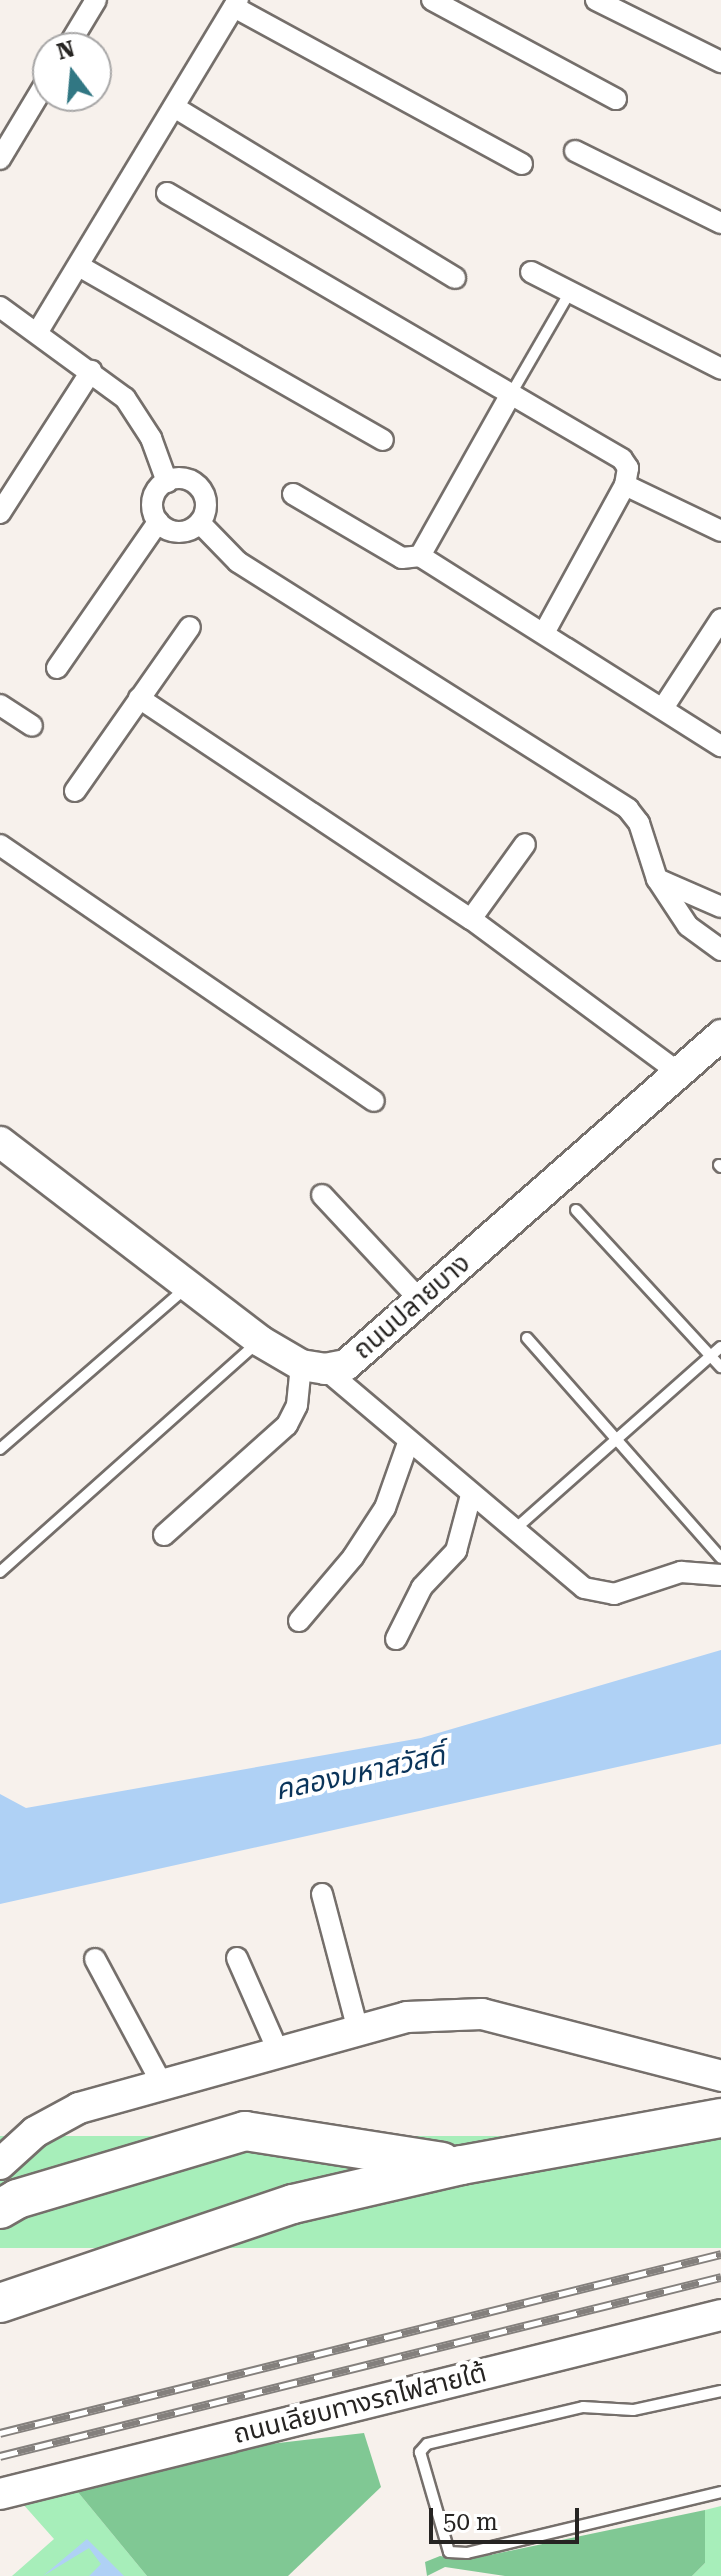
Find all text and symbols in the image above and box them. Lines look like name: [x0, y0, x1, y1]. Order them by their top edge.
north arrow: [32, 32, 112, 112]
text: N: [54, 36, 77, 65]
street label: ถนนปลายบาง: [347, 1248, 477, 1366]
water label: คลองมหาสวัสดิ์: [272, 1739, 448, 1807]
street label: ถนนเลียบทางรถไฟสายใต้: [230, 2357, 490, 2451]
scale bar: [433, 2492, 583, 2542]
text: 50 m: [443, 2508, 498, 2536]

